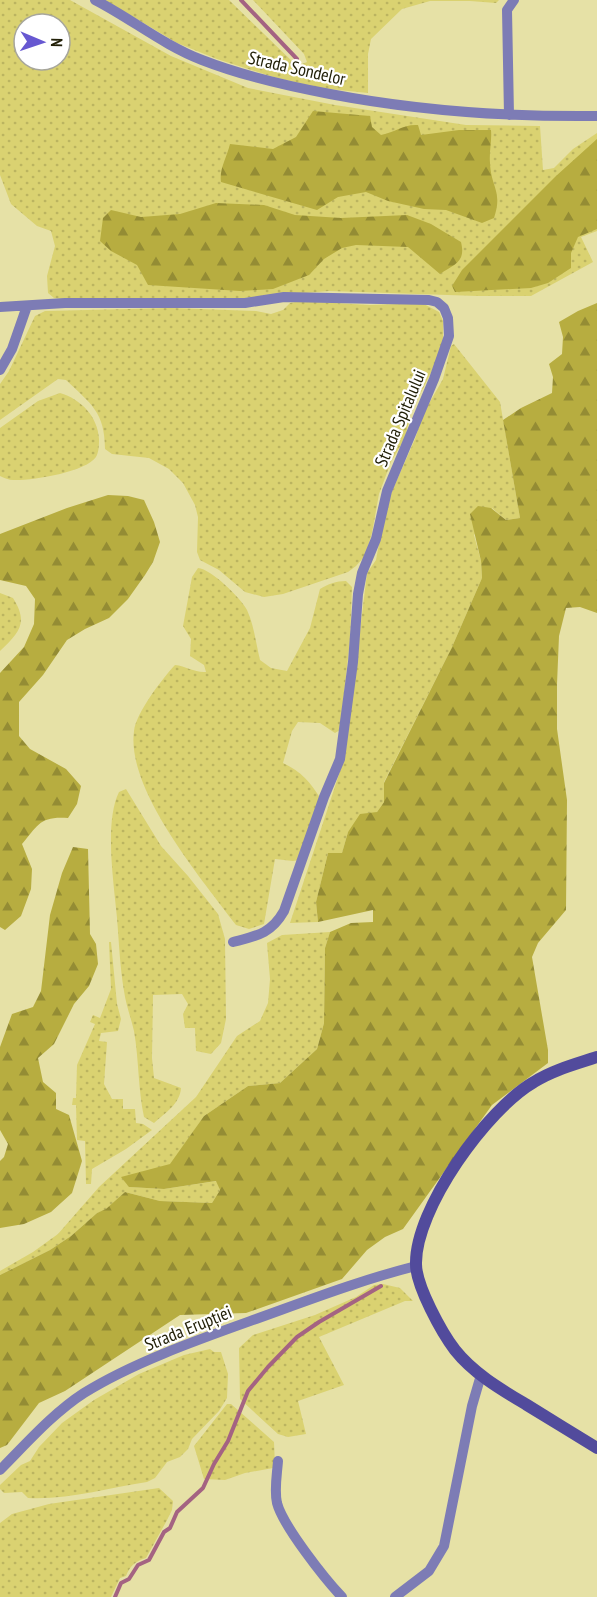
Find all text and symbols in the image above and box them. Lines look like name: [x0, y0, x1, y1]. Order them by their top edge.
north arrow: [12, 12, 72, 72]
text: N: [47, 38, 67, 47]
street label: Strada Sondelor: [246, 46, 348, 90]
street label: Strada Spitalului: [369, 366, 431, 470]
street label: Strada Erupției: [141, 1300, 235, 1356]

